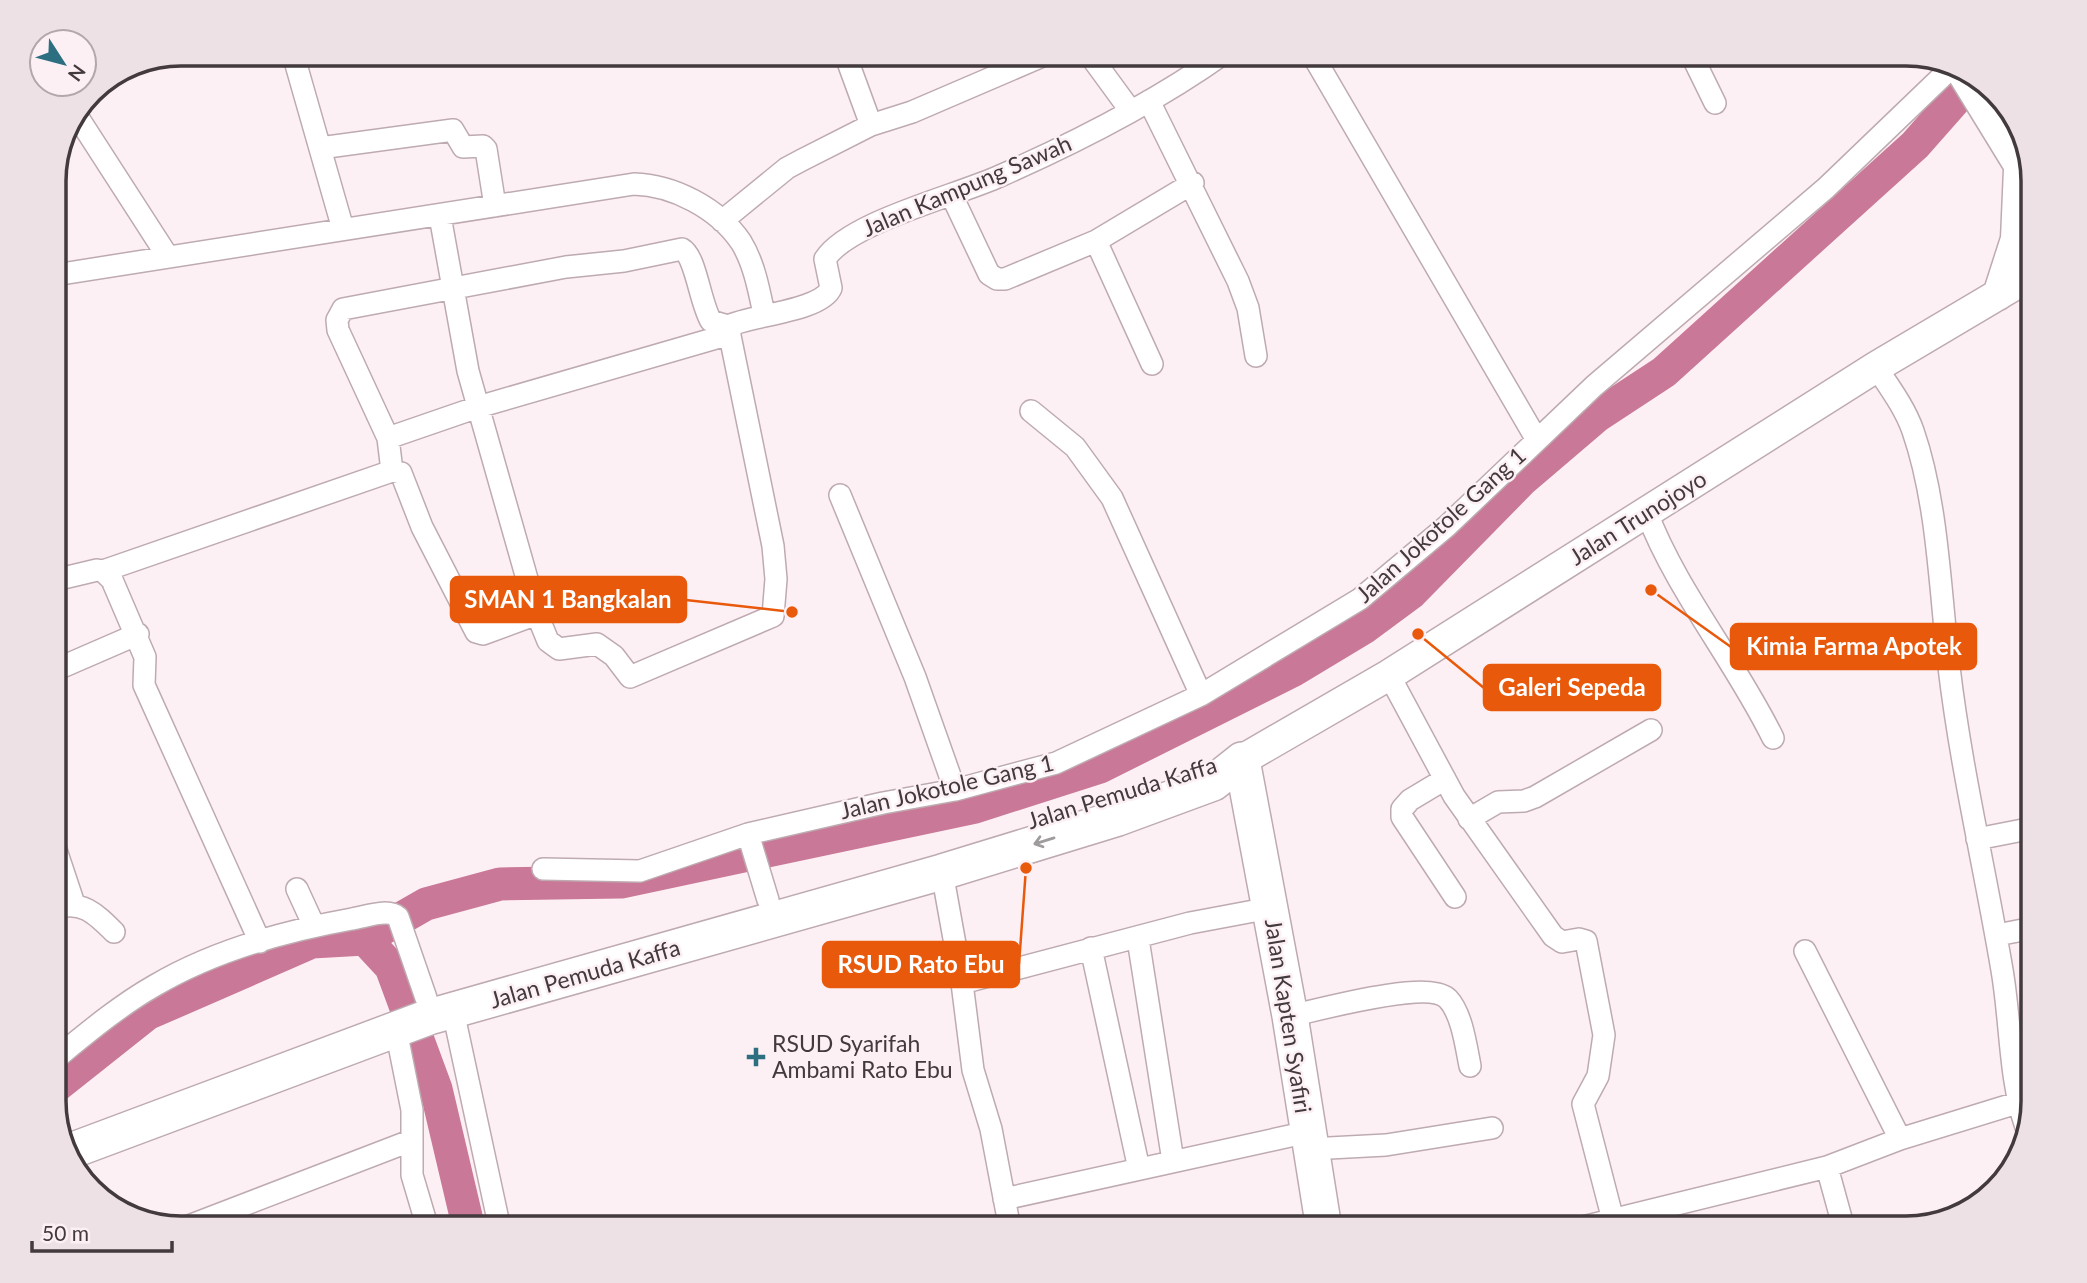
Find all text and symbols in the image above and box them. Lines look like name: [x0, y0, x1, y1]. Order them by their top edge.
north arrow: [28, 28, 98, 98]
text: N: [64, 61, 91, 86]
street label: Jalan Kampung Sawah: [858, 128, 1075, 242]
street label: Jalan Jokotole Gang 1: [1350, 441, 1531, 608]
street label: Jalan Trunojoyo: [1564, 464, 1711, 570]
callout: SMAN 1 Bangkalan: [451, 577, 686, 622]
text: SMAN 1 Bangkalan: [464, 584, 672, 613]
callout: Kimia Farma Apotek: [1731, 624, 1976, 669]
text: Kimia Farma Apotek: [1746, 631, 1962, 660]
callout: Galeri Sepeda: [1484, 665, 1660, 710]
text: Galeri Sepeda: [1498, 672, 1646, 701]
street label: Jalan Jokotole Gang 1: [837, 748, 1056, 824]
street label: Jalan Pemuda Kaffa: [1024, 750, 1220, 834]
one-way arrow: [1034, 835, 1056, 848]
street label: Jalan Kapten Syafiri: [1260, 917, 1318, 1115]
street label: Jalan Pemuda Kaffa: [486, 932, 683, 1014]
callout: RSUD Rato Ebu: [823, 942, 1019, 987]
text: RSUD Rato Ebu: [837, 949, 1005, 978]
place label: RSUD Syarifah Ambami Rato Ebu: [772, 1029, 953, 1083]
marker: RSUD Syarifah Ambami Rato Ebu: [746, 1047, 766, 1067]
scale bar: [32, 1210, 172, 1254]
text: 50 m: [42, 1220, 89, 1245]

